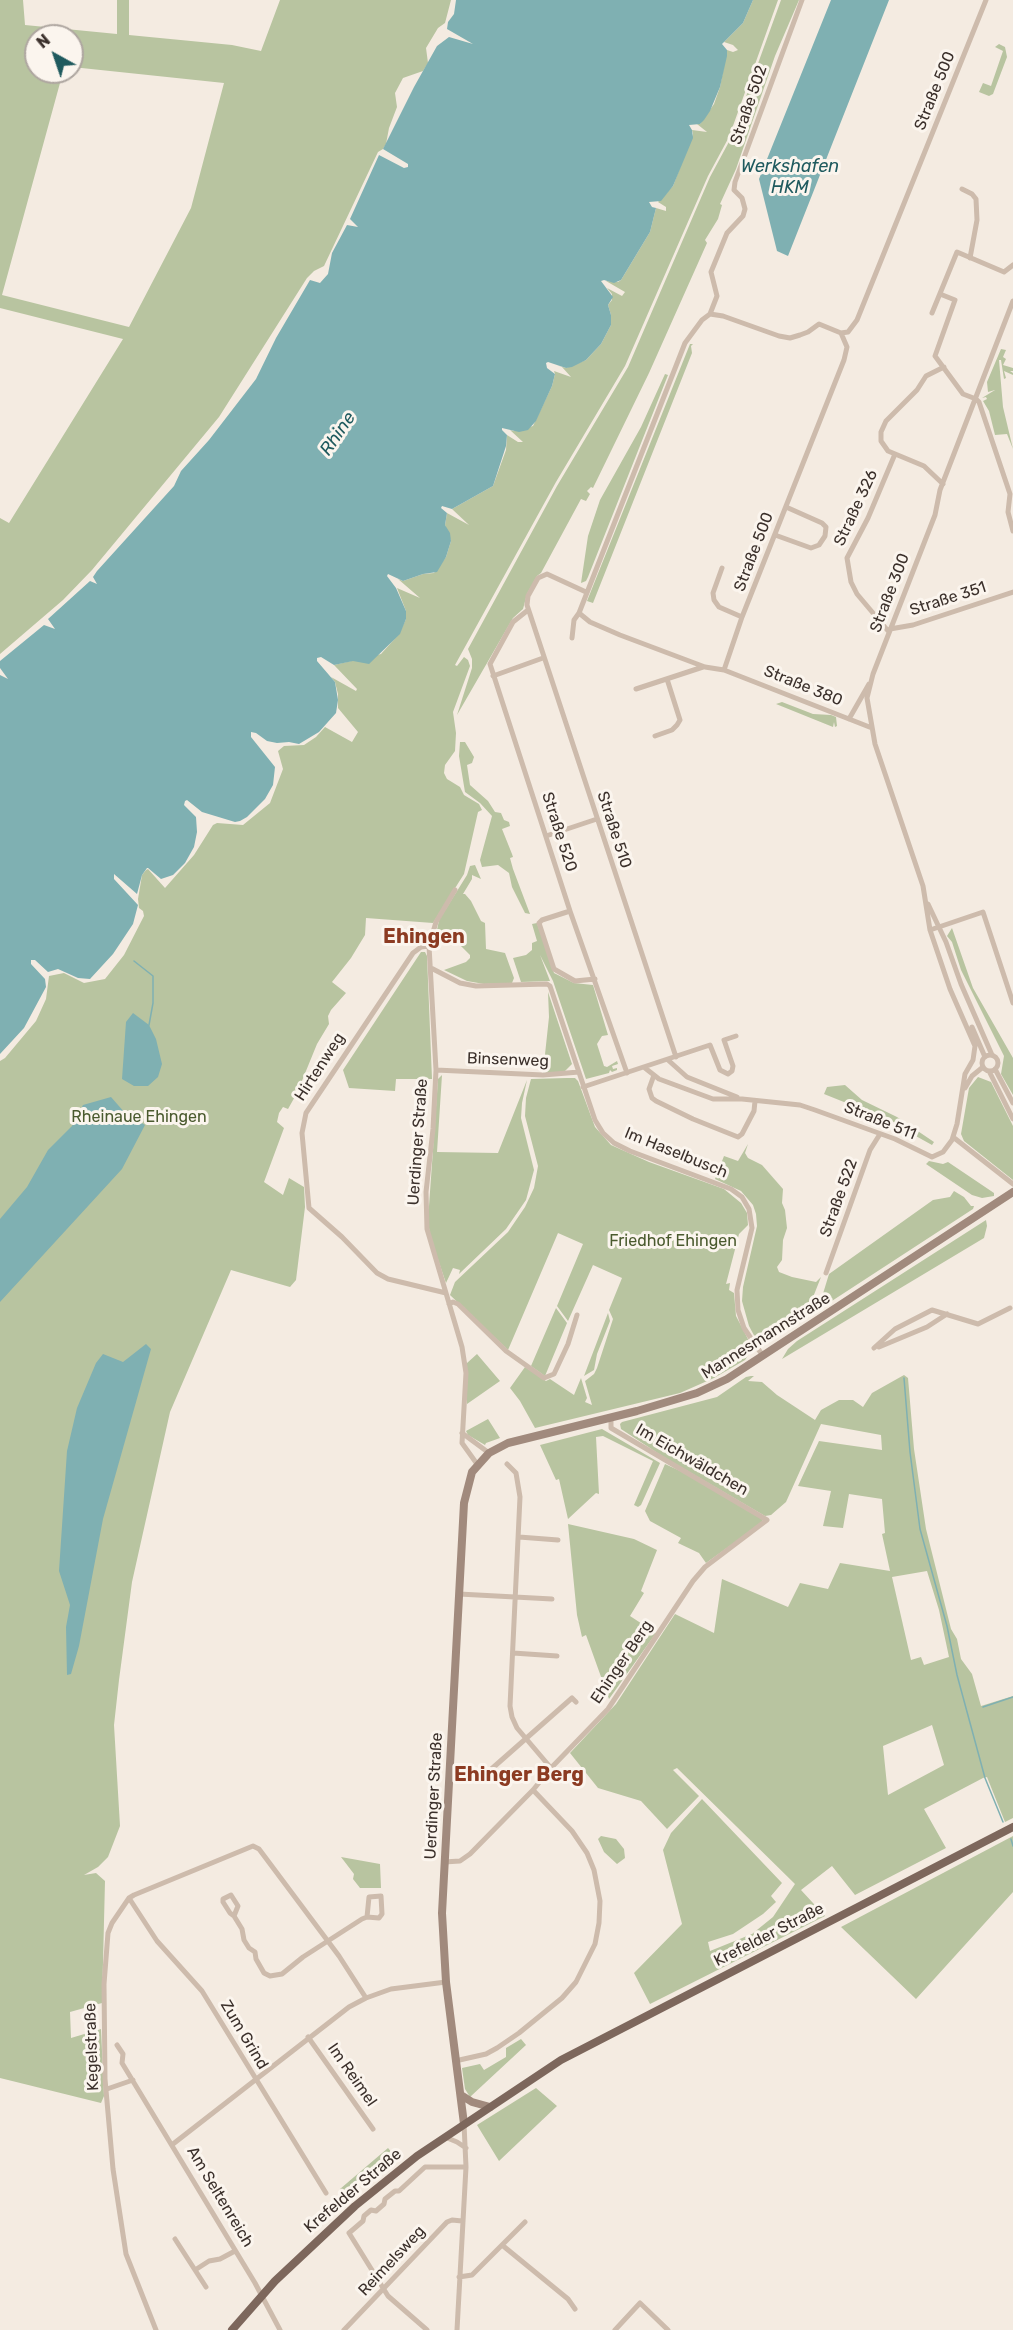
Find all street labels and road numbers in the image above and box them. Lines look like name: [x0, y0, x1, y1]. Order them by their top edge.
street label: Straße 500: [911, 49, 959, 133]
street label: Straße 502: [727, 63, 771, 147]
street label: Straße 326: [830, 467, 882, 549]
street label: Straße 500: [730, 510, 778, 594]
street label: Straße 300: [866, 551, 914, 635]
street label: Straße 351: [907, 578, 989, 620]
street label: Straße 380: [761, 662, 845, 710]
street label: Straße 510: [593, 789, 635, 871]
street label: Straße 520: [537, 790, 581, 874]
street label: Hirtenweg: [291, 1029, 349, 1105]
street label: Binsenweg: [467, 1049, 549, 1071]
street label: Uerdinger Straße: [404, 1078, 432, 1206]
street label: Straße 511: [841, 1098, 919, 1144]
street label: Im Haselbusch: [622, 1124, 730, 1182]
street label: Straße 522: [816, 1156, 862, 1240]
street label: Mannesmannstraße: [698, 1289, 834, 1383]
street label: Im Eichwäldchen: [632, 1420, 752, 1500]
street label: Ehinger Berg: [587, 1617, 657, 1707]
street label: Uerdinger Straße: [421, 1732, 447, 1860]
street label: Krefelder Straße: [711, 1899, 827, 1971]
street label: Zum Grind: [216, 1997, 272, 2073]
street label: Kegelstraße: [81, 2003, 103, 2091]
street label: Im Reimel: [323, 2040, 381, 2110]
street label: Am Seltenreich: [182, 2143, 258, 2251]
street label: Krefelder Straße: [300, 2145, 406, 2237]
street label: Reimelsweg: [355, 2222, 429, 2300]

